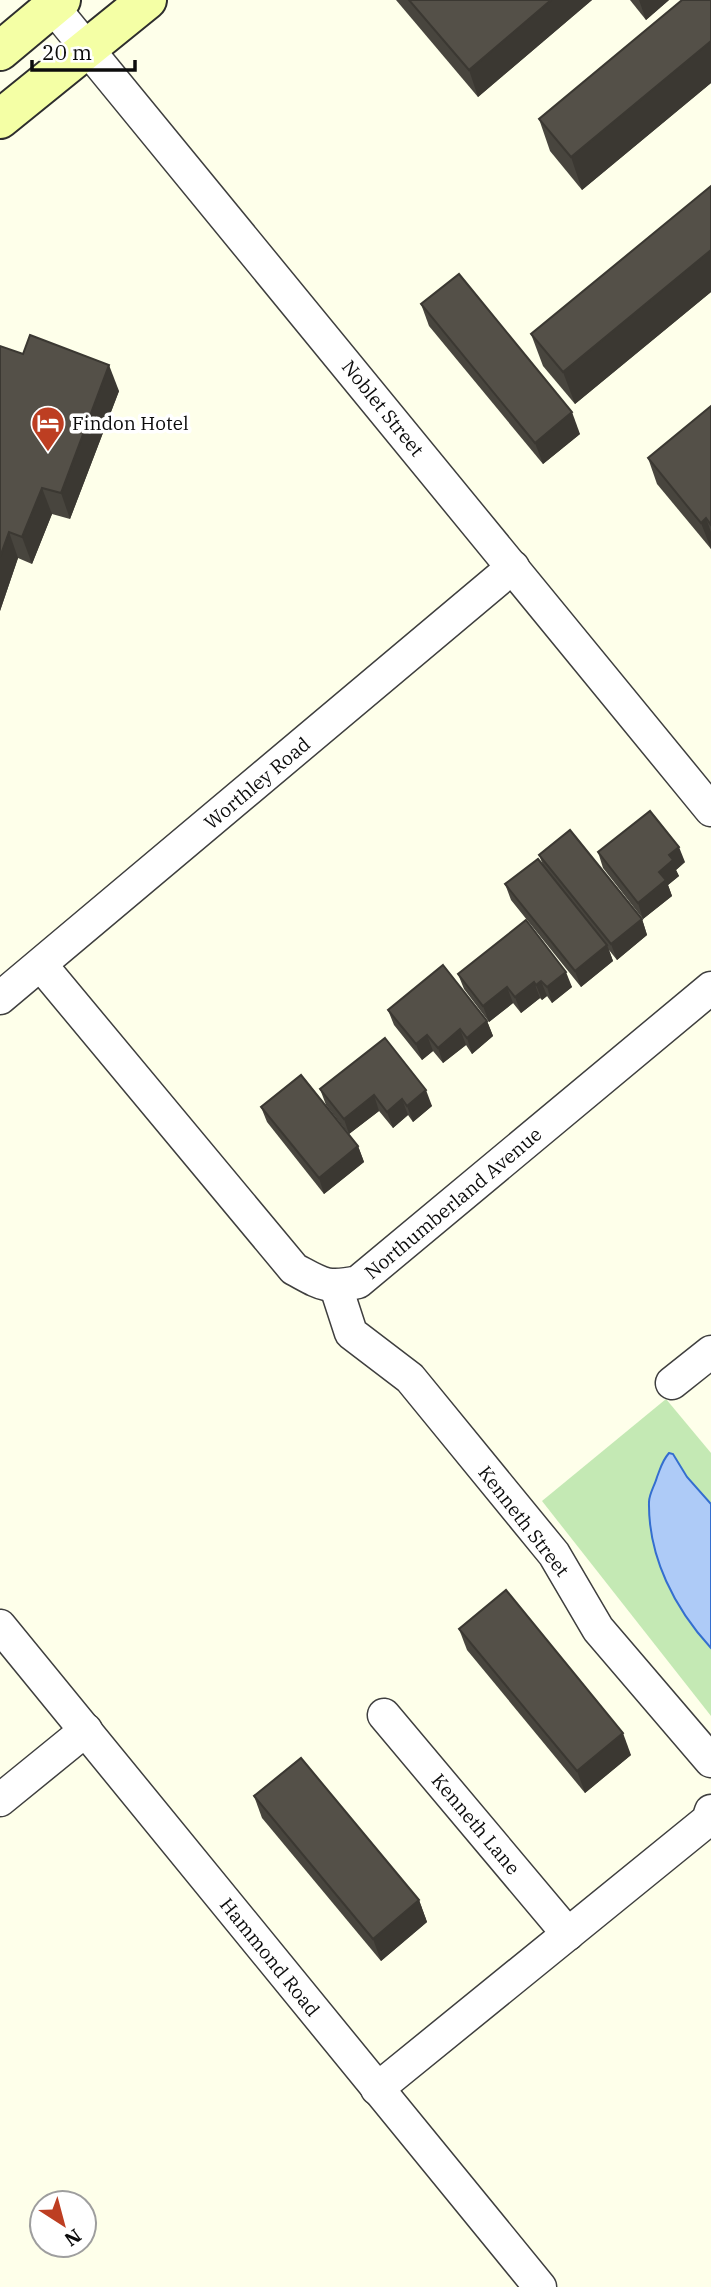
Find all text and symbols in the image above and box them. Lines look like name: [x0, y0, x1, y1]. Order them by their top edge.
scale bar: [32, 28, 135, 72]
text: 20 m: [42, 38, 92, 66]
street label: Noblet Street: [337, 355, 429, 461]
hotel icon: Findon Hotel: [29, 404, 67, 453]
place label: Findon Hotel: [72, 411, 189, 435]
street label: Worthley Road: [199, 732, 315, 834]
street label: Northumberland Avenue: [360, 1122, 546, 1284]
street label: Kenneth Street: [473, 1461, 575, 1581]
street label: Kenneth Lane: [427, 1769, 525, 1879]
street label: Hammond Road: [215, 1893, 325, 2021]
north arrow: [28, 2189, 98, 2259]
text: N: [60, 2224, 86, 2252]

